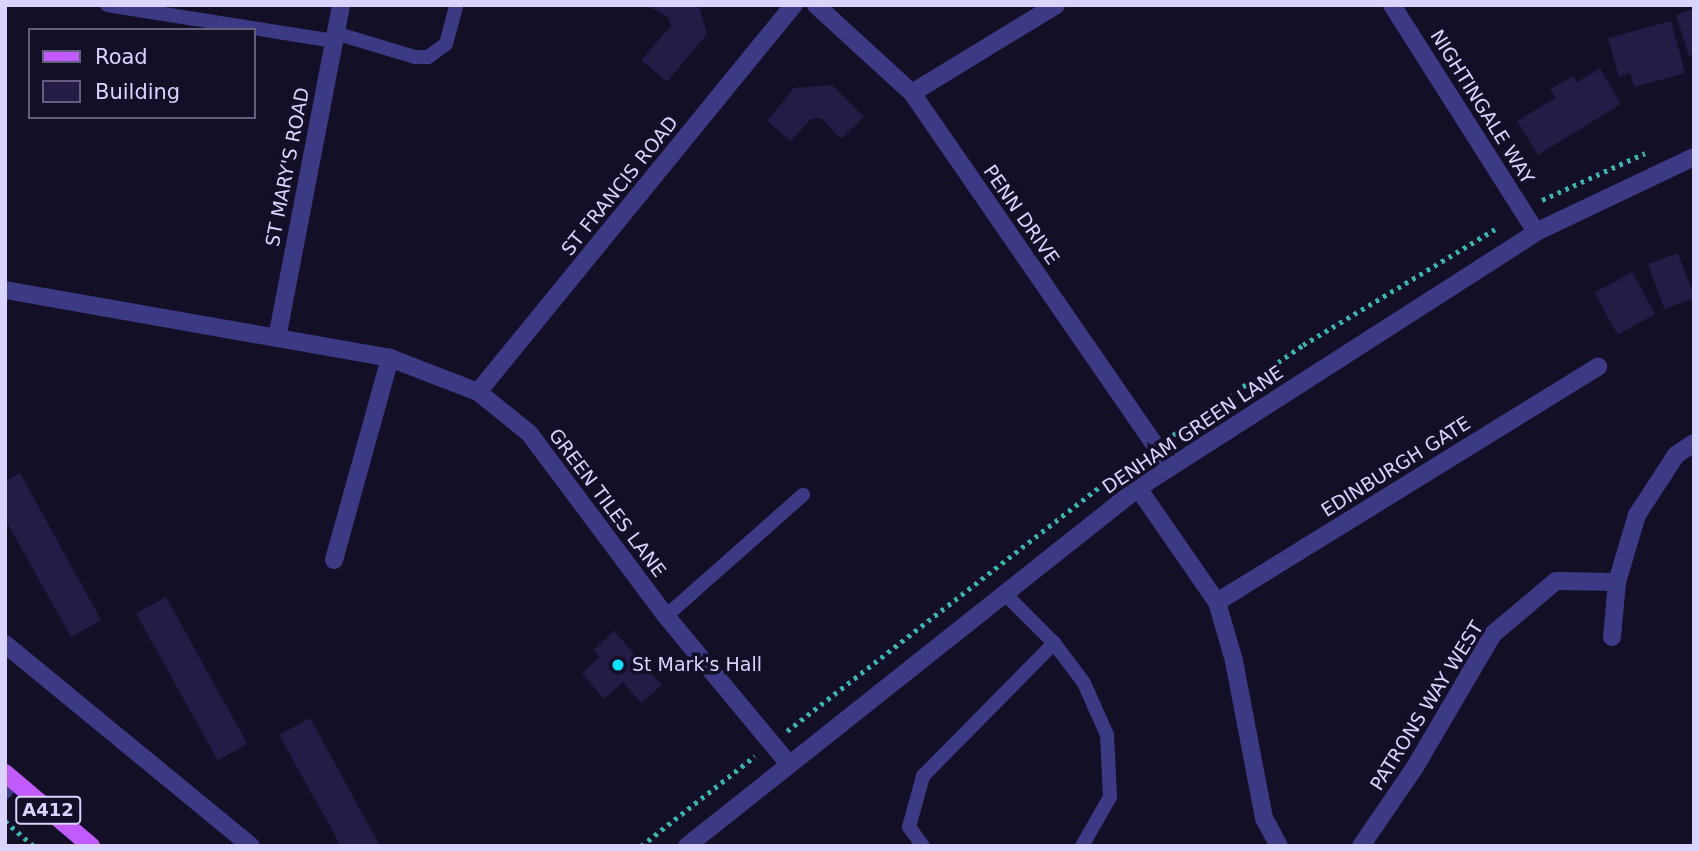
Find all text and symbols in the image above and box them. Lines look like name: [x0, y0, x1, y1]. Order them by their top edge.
street label: NIGHTINGALE WAY: [1425, 26, 1539, 188]
legend: [28, 28, 256, 119]
text: Road: [95, 45, 148, 69]
text: Building: [95, 80, 180, 104]
street label: ST MARY'S ROAD: [261, 86, 315, 248]
street label: ST FRANCIS ROAD: [557, 112, 683, 260]
street label: PENN DRIVE: [978, 161, 1064, 269]
street label: DENHAM GREEN LANE: [1098, 361, 1288, 499]
street label: EDINBURGH GATE: [1317, 412, 1475, 522]
street label: GREEN TILES LANE: [544, 424, 670, 582]
street label: PATRONS WAY WEST: [1366, 617, 1488, 795]
place label: St Mark's Hall: [632, 654, 762, 676]
marker: St Mark's Hall: [610, 657, 626, 673]
road number: A412: [15, 796, 81, 824]

